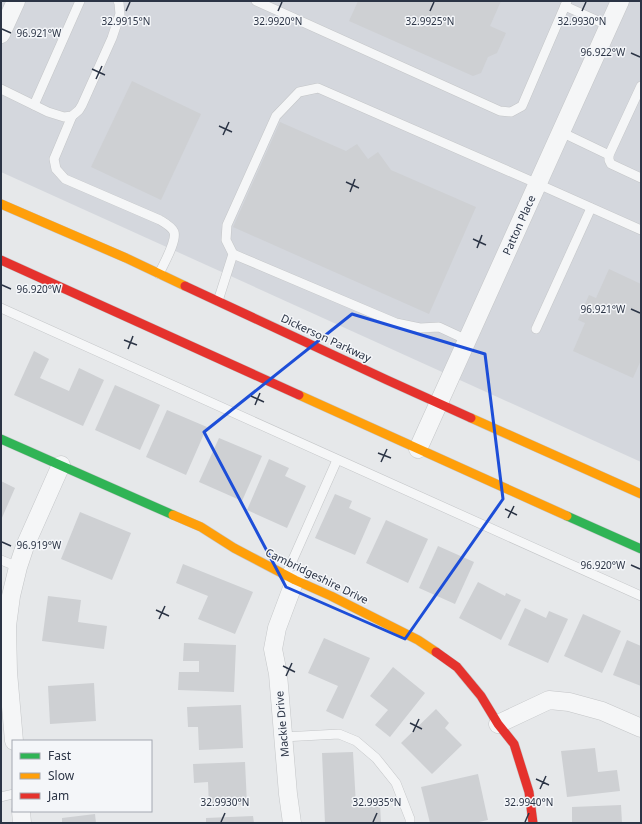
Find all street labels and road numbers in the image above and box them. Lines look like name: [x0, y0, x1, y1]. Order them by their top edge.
street label: Patton Place: [499, 192, 538, 257]
street label: Dickerson Parkway: [279, 310, 374, 365]
street label: Cambridgeshire Drive: [263, 544, 371, 607]
street label: Mackie Drive: [271, 690, 292, 758]

